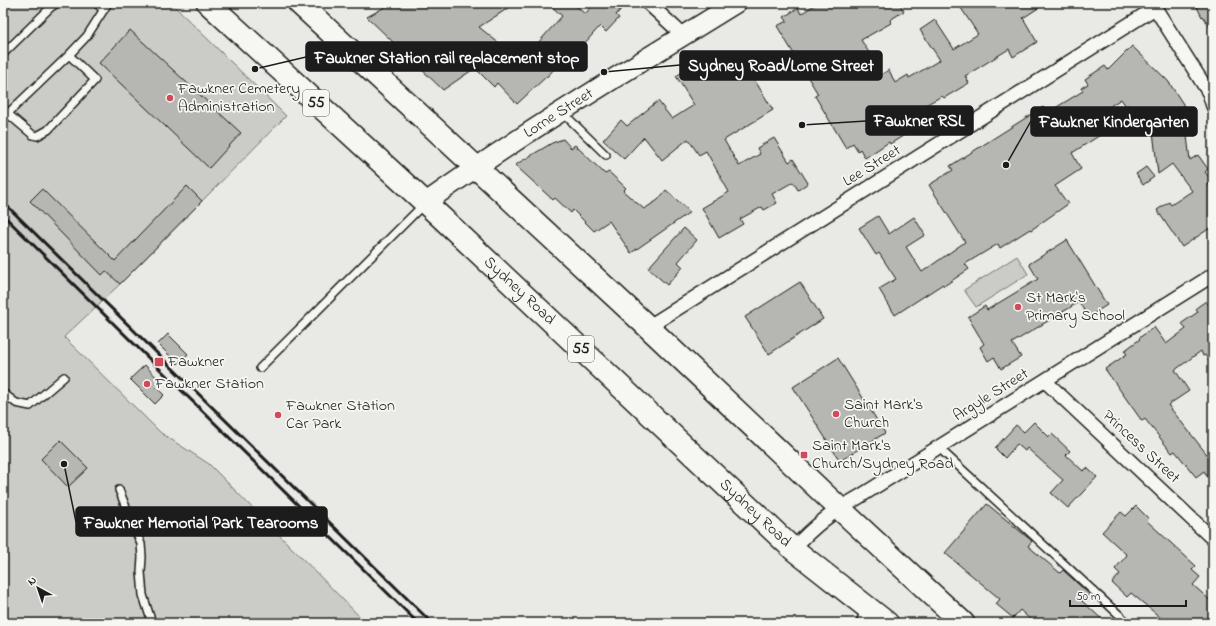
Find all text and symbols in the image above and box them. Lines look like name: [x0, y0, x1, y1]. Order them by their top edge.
callout: Fawkner Station rail replacement stop: [306, 42, 587, 71]
text: Fawkner Station rail replacement stop: [313, 46, 580, 71]
callout: Sydney Road/Lorne Street: [680, 51, 882, 80]
text: Sydney Road/Lorne Street: [688, 54, 874, 81]
place label: Fawkner Cemetery Administration: [177, 77, 300, 119]
street label: Lorne Street: [519, 82, 599, 145]
road number: 55: [303, 90, 329, 116]
marker: Fawkner Cemetery Administration: [165, 93, 175, 103]
callout: Fawkner RSL: [866, 106, 973, 135]
callout: Fawkner Kindergarten: [1031, 107, 1197, 136]
text: Fawkner RSL: [873, 109, 965, 134]
text: Fawkner Kindergarten: [1038, 110, 1190, 137]
street label: Lee Street: [838, 138, 906, 193]
street label: Sydney Road: [478, 251, 561, 331]
place label: St Mark's Primary School: [1026, 286, 1125, 328]
marker: St Mark's Primary School: [1013, 302, 1023, 312]
road number: 55: [568, 336, 594, 362]
place label: Fawkner: [167, 350, 224, 374]
marker: Fawkner: [153, 356, 165, 368]
street label: Argyle Street: [949, 362, 1034, 428]
place label: Fawkner Station: [154, 372, 264, 396]
marker: Fawkner Station: [142, 379, 152, 389]
place label: Saint Mark's Church: [844, 393, 923, 435]
place label: Fawkner Station Car Park: [285, 394, 395, 436]
street label: Princess Street: [1097, 404, 1186, 490]
marker: Saint Mark's Church: [831, 409, 841, 419]
marker: Fawkner Station Car Park: [273, 410, 283, 420]
place label: Saint Mark's Church/Sydney Road: [812, 434, 954, 476]
marker: Saint Mark's Church/Sydney Road: [799, 450, 809, 460]
street label: Sydney Road: [713, 473, 797, 553]
callout: Fawkner Memorial Park Tearooms: [76, 507, 327, 536]
text: Fawkner Memorial Park Tearooms: [83, 511, 319, 536]
north arrow: [18, 568, 58, 608]
text: N: [24, 573, 40, 590]
scale bar: [1070, 582, 1186, 608]
text: 50 m: [1076, 588, 1100, 606]

